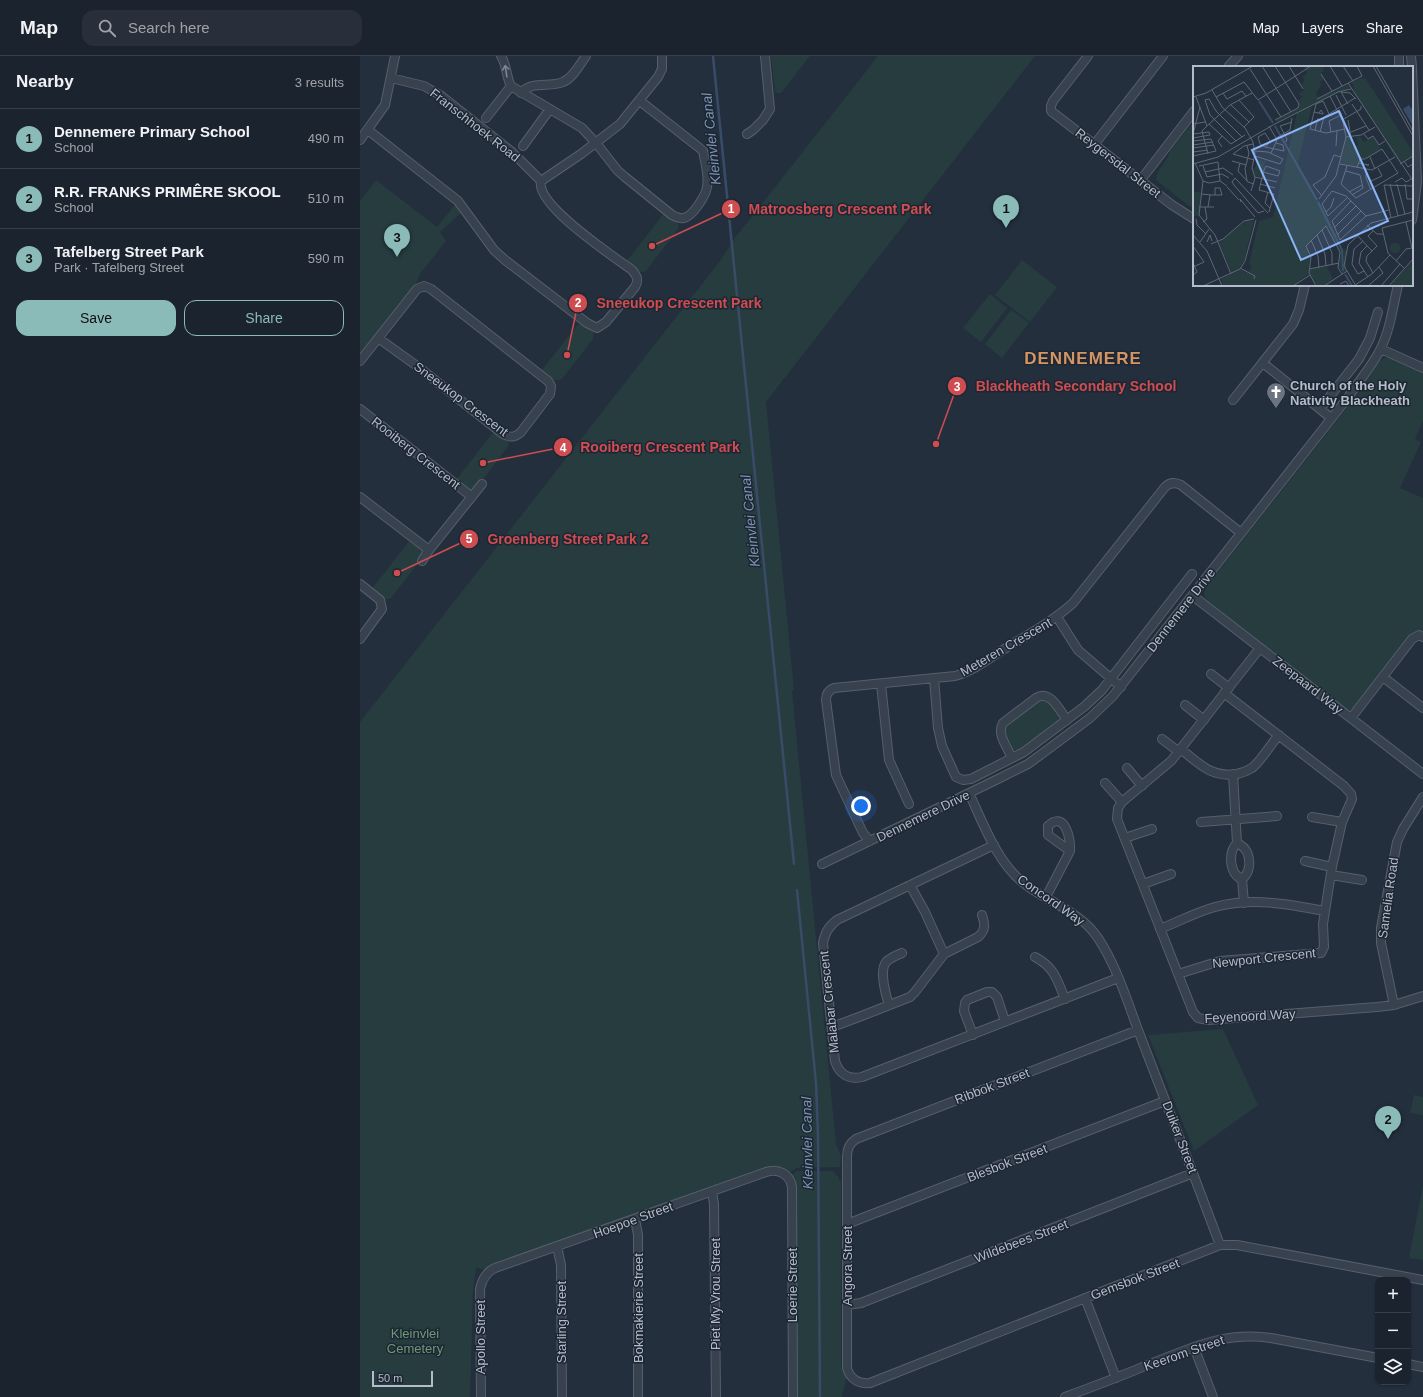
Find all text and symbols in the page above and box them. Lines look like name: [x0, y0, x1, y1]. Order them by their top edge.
search box: [82, 10, 362, 46]
text: Map: [20, 17, 58, 38]
icon: search: [96, 17, 118, 39]
text: Search here: [128, 19, 210, 36]
text: Map: [1252, 20, 1280, 36]
text: Layers: [1302, 20, 1344, 36]
text: Share: [1366, 20, 1403, 36]
one-way arrow: [502, 65, 510, 78]
inset map: [1193, 66, 1413, 286]
text: Nearby: [16, 72, 74, 91]
text: 3 results: [295, 75, 344, 90]
street label: Franschhoek Road: [427, 85, 523, 165]
water label: Kleinvlei Canal: [698, 91, 724, 186]
text: Dennemere Primary School: [54, 123, 250, 140]
street label: Reygersdal Street: [1072, 125, 1164, 201]
text: 1: [25, 131, 33, 146]
text: 490 m: [308, 131, 344, 146]
text: School: [54, 140, 94, 155]
text: R.R. FRANKS PRIMÊRE SKOOL: [54, 183, 281, 200]
text: 2: [25, 191, 33, 206]
text: 510 m: [308, 191, 344, 206]
pin: 1: [993, 195, 1019, 228]
callout: Matroosberg Crescent Park: [721, 196, 940, 222]
text: School: [54, 200, 94, 215]
text: Matroosberg Crescent Park: [749, 201, 932, 217]
text: 1: [728, 202, 735, 216]
pin: 3: [384, 224, 410, 257]
text: Tafelberg Street Park: [54, 243, 204, 260]
text: 3: [25, 251, 33, 266]
text: 590 m: [308, 251, 344, 266]
text: Park · Tafelberg Street: [54, 260, 184, 275]
callout: Sneeukop Crescent Park: [568, 290, 769, 316]
text: Sneeukop Crescent Park: [597, 295, 762, 311]
text: 2: [575, 296, 582, 310]
button: Save: [16, 300, 176, 336]
button: Share: [184, 300, 344, 336]
district label: DENNEMERE: [1024, 349, 1142, 368]
street label: Sneeukop Crescent: [411, 359, 511, 440]
callout: Blackheath Secondary School: [947, 373, 1184, 399]
text: Blackheath Secondary School: [976, 378, 1176, 394]
place label: Church of the Holy Nativity Blackheath: [1290, 378, 1410, 408]
text: 3: [954, 380, 961, 394]
church icon: Church of the Holy Nativity Blackheath: [1265, 381, 1287, 409]
street label: Rooiberg Crescent: [369, 414, 464, 493]
callout: Rooiberg Crescent Park: [553, 434, 748, 460]
text: Rooiberg Crescent Park: [580, 439, 740, 455]
text: 4: [560, 441, 567, 455]
water label: Kleinvlei Canal: [737, 473, 763, 568]
callout: Groenberg Street Park 2: [459, 526, 656, 552]
text: Groenberg Street Park 2: [487, 531, 649, 547]
text: 5: [466, 532, 473, 546]
street label: Dennemere Drive: [1144, 565, 1218, 655]
street label: Meteren Crescent: [958, 614, 1055, 679]
street label: Zeepaard Way: [1270, 653, 1346, 717]
street label: Dennemere Drive: [874, 787, 972, 845]
your location: [851, 796, 871, 816]
street label: Samelia Road: [1375, 857, 1401, 939]
street label: Concord Way: [1015, 871, 1088, 929]
street label: Newport Crescent: [1211, 945, 1317, 971]
street label: Malabar Crescent: [816, 950, 842, 1054]
street label: Feyenoord Way: [1204, 1006, 1296, 1026]
street label: Ribbok Street: [953, 1065, 1032, 1107]
water label: Kleinvlei Canal: [798, 1096, 816, 1189]
street label: Duiker Street: [1159, 1099, 1201, 1175]
pin: 2: [1375, 1106, 1401, 1139]
street label: Blesbok Street: [965, 1141, 1050, 1185]
street label: Hoepoe Street: [591, 1198, 675, 1241]
street label: Wildebees Street: [972, 1216, 1070, 1266]
street label: Angora Street: [840, 1226, 855, 1306]
street label: Piet My Vrou Street: [708, 1238, 723, 1350]
street label: Loerie Street: [785, 1247, 800, 1322]
street label: Bokmakierie Street: [631, 1253, 646, 1363]
street label: Gemsbok Street: [1088, 1255, 1182, 1303]
map controls: [1375, 1277, 1411, 1385]
button: +: [1375, 1277, 1411, 1313]
street label: Starling Street: [554, 1280, 569, 1363]
street label: Apollo Street: [473, 1299, 488, 1374]
button: −: [1375, 1313, 1411, 1349]
park label: Kleinvlei Cemetery: [387, 1326, 444, 1356]
street label: Keerom Street: [1142, 1332, 1226, 1374]
button: layers: [1375, 1349, 1411, 1385]
scale bar: [372, 1369, 433, 1388]
text: 50 m: [378, 1372, 402, 1384]

